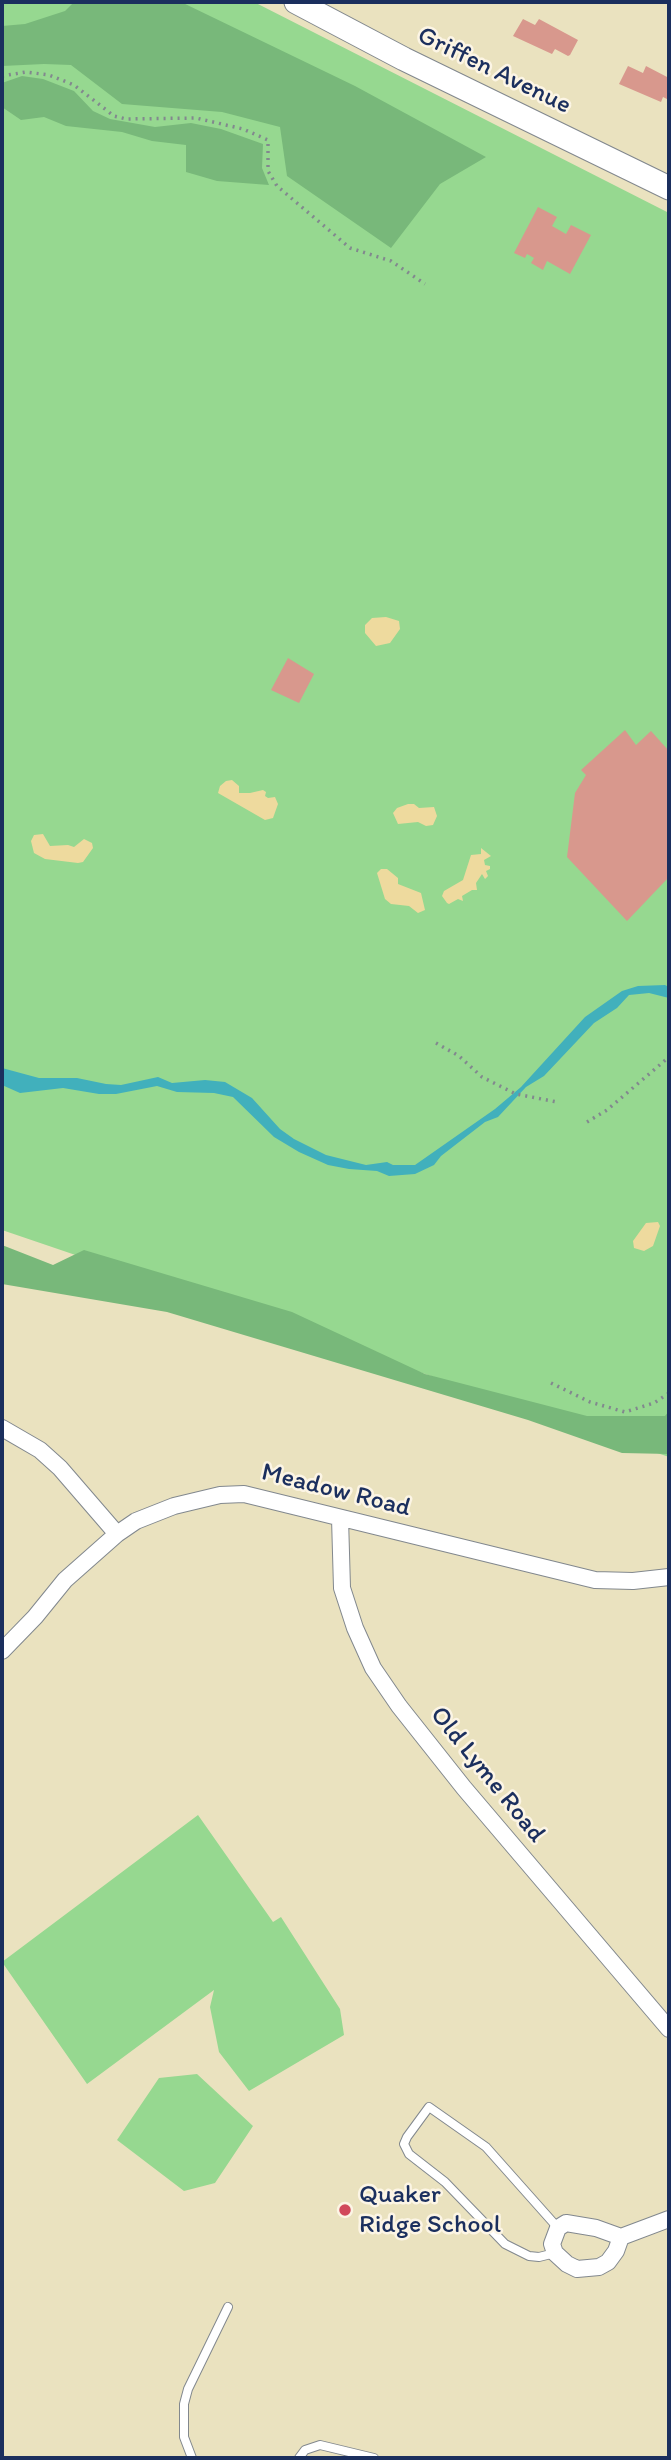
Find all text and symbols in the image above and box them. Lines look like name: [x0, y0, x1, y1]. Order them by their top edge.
street label: Griffen Avenue: [412, 20, 576, 122]
street label: Meadow Road: [258, 1457, 414, 1525]
street label: Old Lyme Road: [423, 1701, 551, 1849]
place label: Quaker Ridge School: [359, 2179, 501, 2240]
marker: Quaker Ridge School: [337, 2202, 353, 2218]

